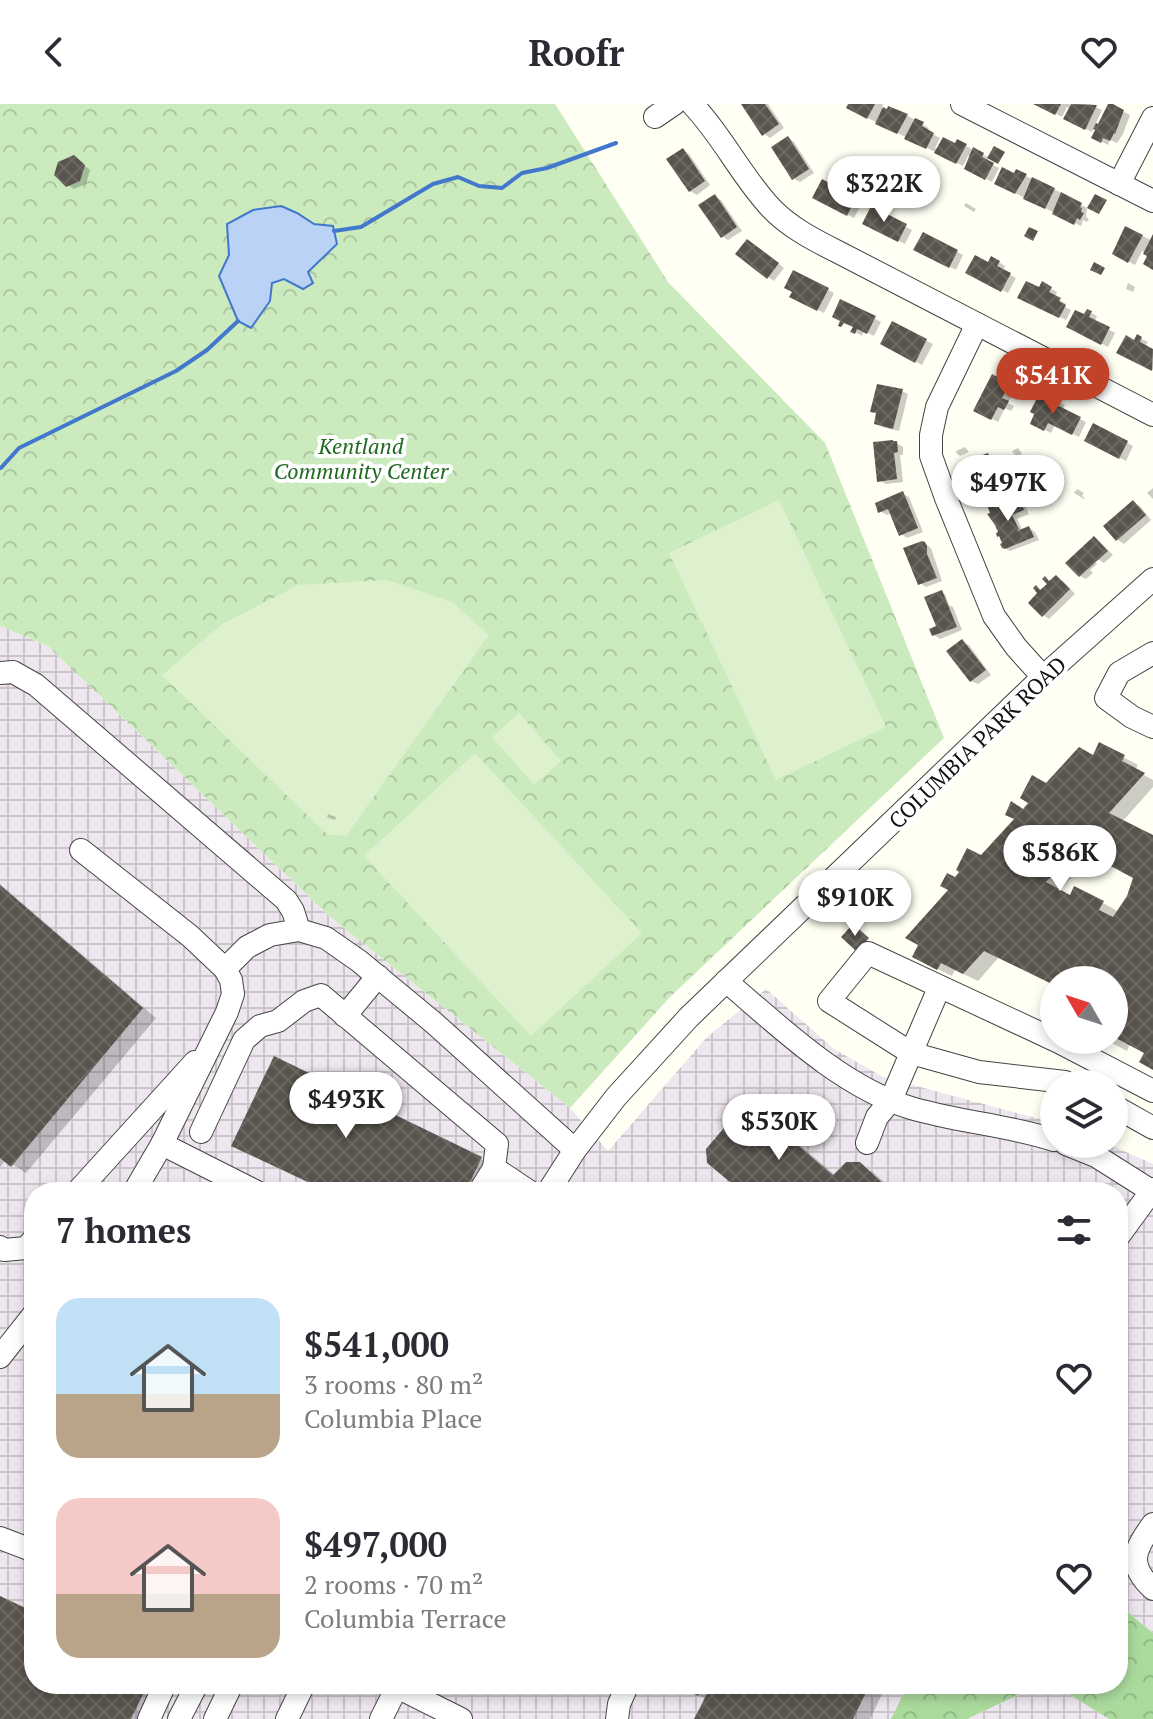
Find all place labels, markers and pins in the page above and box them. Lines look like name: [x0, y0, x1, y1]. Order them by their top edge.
pin: $322K: [828, 156, 940, 224]
pin: $541K: [997, 348, 1109, 416]
pin: $497K: [952, 455, 1064, 523]
pin: $586K: [1004, 825, 1116, 893]
pin: $910K: [799, 870, 911, 938]
pin: $493K: [290, 1072, 402, 1140]
pin: $530K: [723, 1094, 835, 1162]

